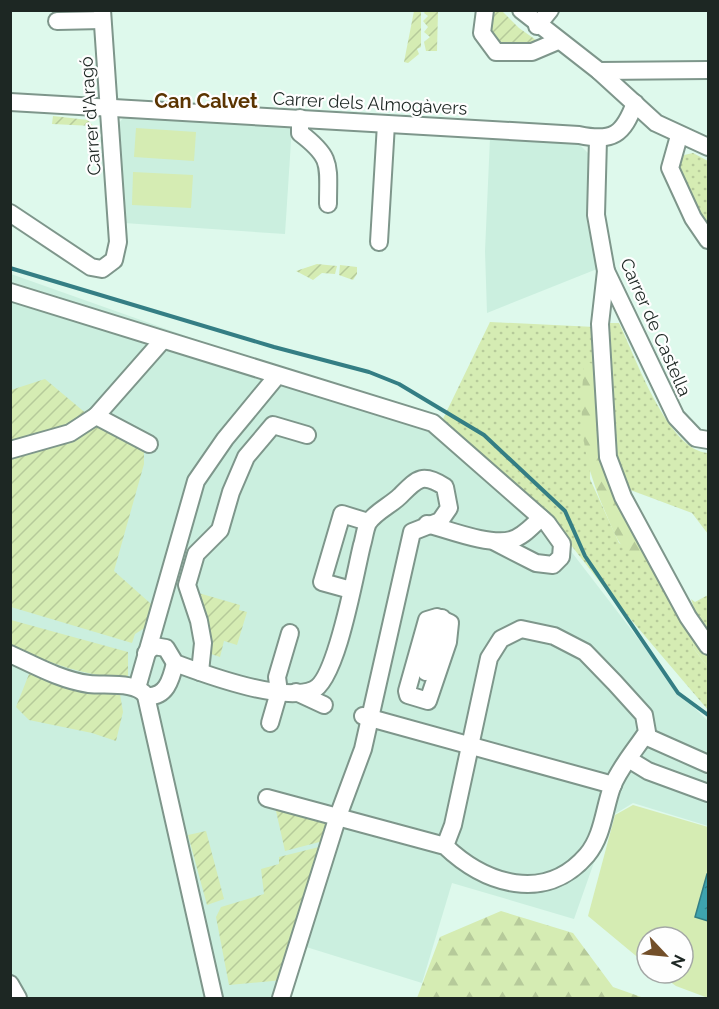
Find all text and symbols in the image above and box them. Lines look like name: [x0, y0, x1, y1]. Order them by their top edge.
street label: Carrer d'Aragó: [75, 56, 105, 176]
street label: Carrer dels Almogàvers: [272, 87, 468, 119]
district label: Can Calvet: [154, 89, 258, 113]
street label: Carrer de Castella: [616, 255, 696, 399]
north arrow: [635, 925, 695, 985]
text: N: [667, 952, 689, 971]

